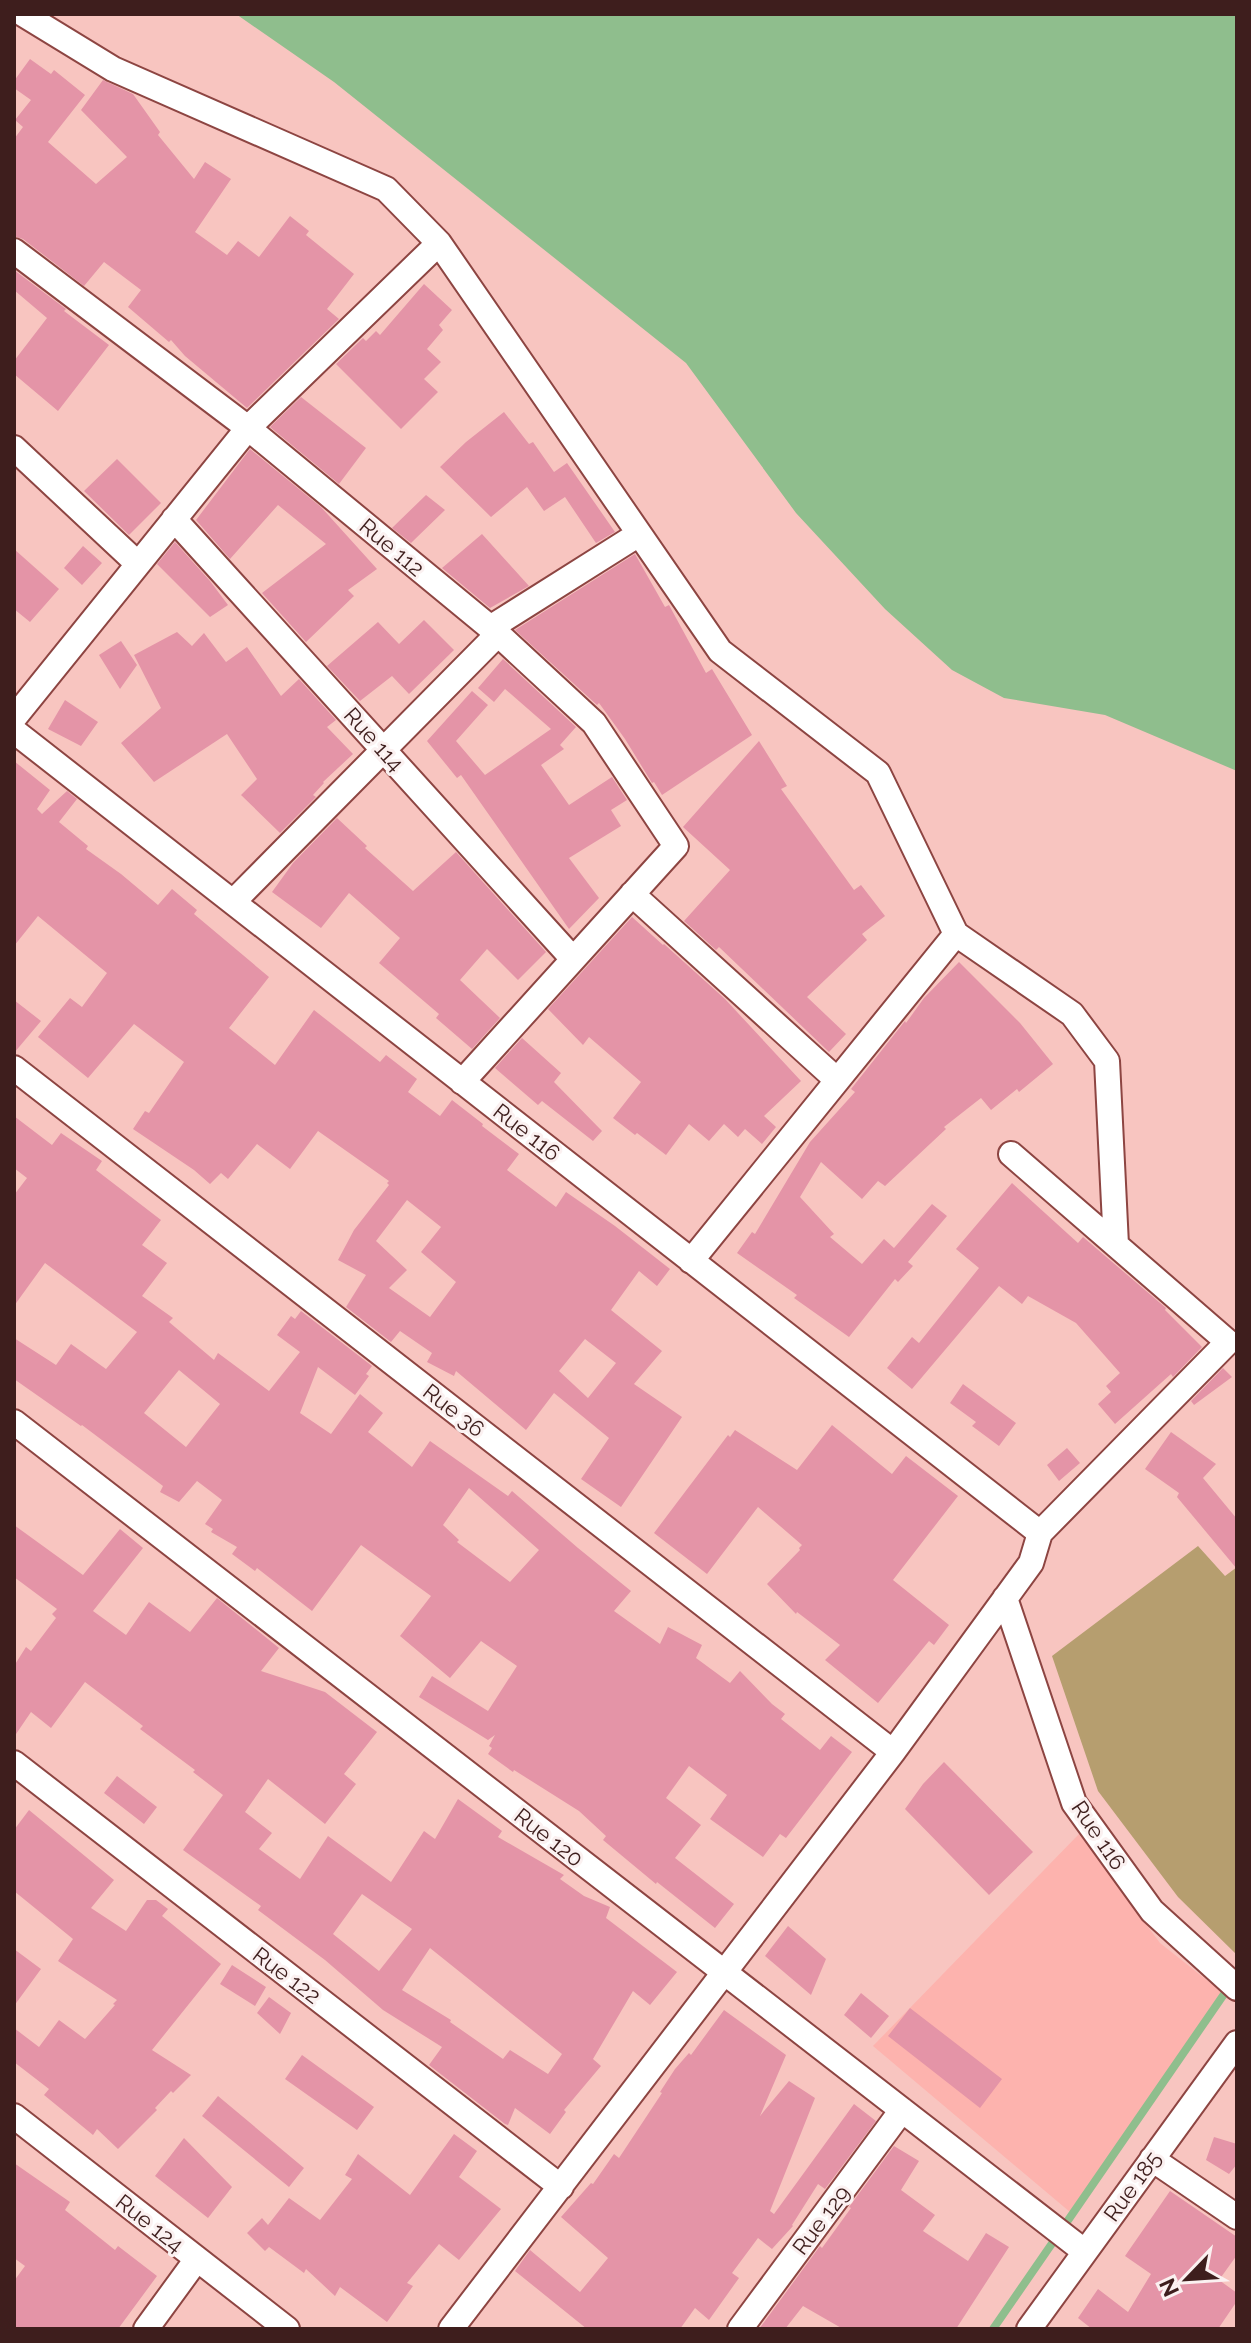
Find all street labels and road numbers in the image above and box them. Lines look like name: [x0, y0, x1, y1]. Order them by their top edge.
street label: Rue 112: [354, 513, 430, 581]
street label: Rue 114: [339, 702, 409, 776]
street label: Rue 116: [488, 1098, 566, 1166]
street label: Rue 36: [418, 1378, 490, 1442]
street label: Rue 116: [1066, 1795, 1132, 1875]
street label: Rue 120: [509, 1802, 589, 1872]
street label: Rue 122: [248, 1941, 326, 2009]
street label: Rue 185: [1098, 2146, 1166, 2226]
street label: Rue 129: [787, 2180, 855, 2260]
street label: Rue 124: [111, 2189, 189, 2257]

